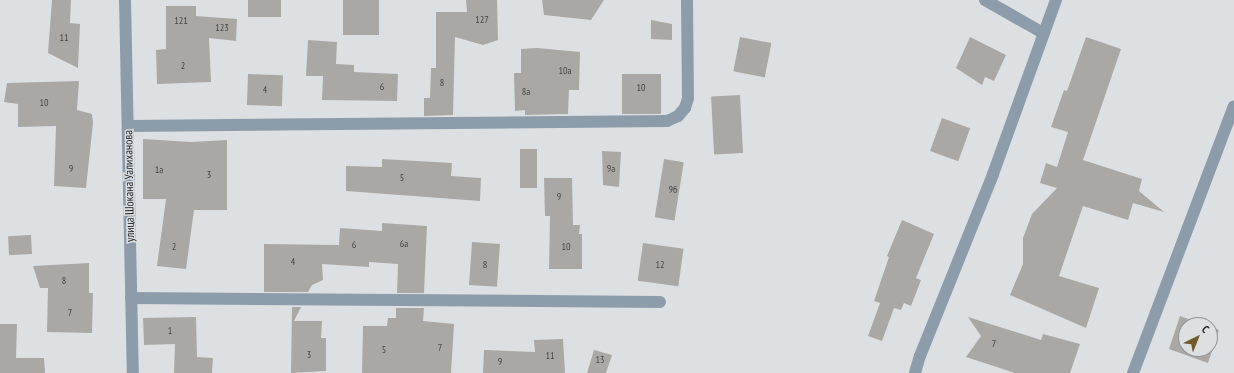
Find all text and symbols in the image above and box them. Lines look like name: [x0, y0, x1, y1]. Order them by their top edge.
house number: 127: [475, 14, 489, 26]
house number: 121: [174, 15, 188, 27]
house number: 123: [215, 22, 229, 34]
house number: 11: [60, 32, 68, 44]
house number: 2: [181, 60, 185, 72]
house number: 10а: [559, 65, 571, 77]
house number: 8: [440, 77, 444, 89]
house number: 6: [380, 81, 384, 93]
house number: 10: [637, 82, 645, 94]
house number: 4: [263, 84, 267, 96]
house number: 8а: [522, 86, 530, 98]
house number: 10: [40, 97, 48, 109]
street label: улица Шокана Уалиханова: [121, 130, 137, 242]
house number: 9: [69, 163, 73, 175]
house number: 9а: [607, 163, 615, 175]
house number: 1а: [155, 164, 163, 176]
house number: 3: [207, 169, 211, 181]
house number: 5: [400, 172, 404, 184]
house number: 9б: [669, 184, 677, 196]
house number: 9: [557, 191, 561, 203]
house number: 6а: [400, 238, 408, 250]
house number: 6: [352, 239, 356, 251]
house number: 2: [172, 241, 176, 253]
house number: 10: [562, 241, 570, 253]
house number: 4: [291, 256, 295, 268]
house number: 8: [483, 259, 487, 271]
house number: 12: [656, 259, 664, 271]
house number: 8: [62, 275, 66, 287]
house number: 7: [68, 307, 72, 319]
north arrow: [1178, 317, 1218, 357]
text: С: [1199, 322, 1212, 336]
house number: 1: [168, 325, 172, 337]
house number: 7: [992, 338, 996, 350]
house number: 7: [438, 342, 442, 354]
house number: 5: [382, 344, 386, 356]
house number: 3: [307, 349, 311, 361]
house number: 11: [546, 350, 554, 362]
house number: 13: [596, 354, 604, 366]
house number: 9: [498, 356, 502, 368]

